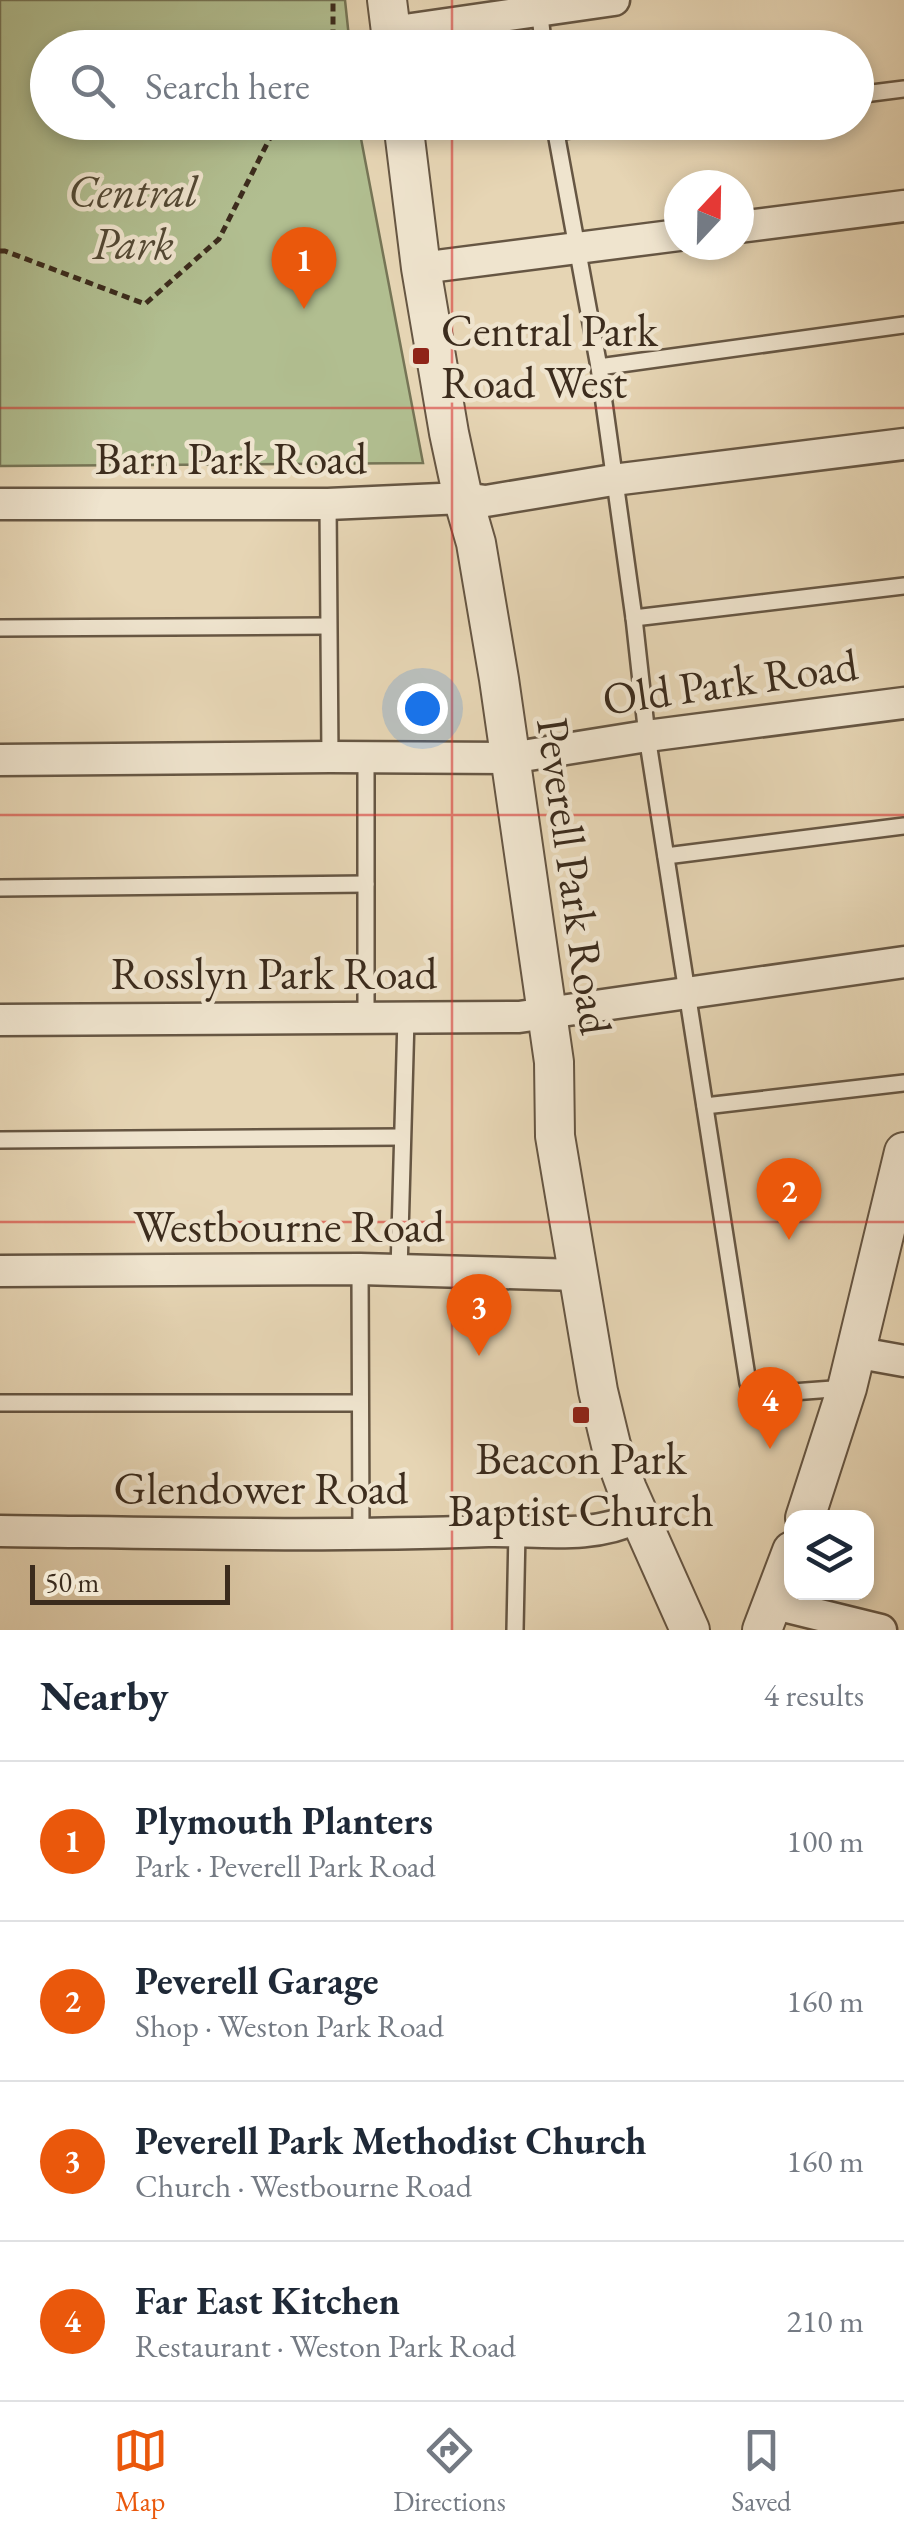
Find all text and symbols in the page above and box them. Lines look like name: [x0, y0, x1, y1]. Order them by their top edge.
search box: [30, 30, 874, 140]
icon: search: [65, 58, 120, 113]
text: Search here: [145, 61, 310, 110]
park label: Central Park: [68, 162, 199, 272]
north arrow: [664, 170, 754, 260]
pin: 1: [272, 226, 336, 309]
place label: Central Park Road West: [441, 301, 659, 411]
marker: Central Park Road West: [410, 345, 432, 367]
street label: Barn Park Road: [95, 429, 367, 487]
street label: Old Park Road: [599, 634, 861, 728]
your location: [397, 683, 448, 734]
street label: Peverell Park Road: [524, 714, 626, 1038]
street label: Rosslyn Park Road: [111, 944, 438, 1002]
pin: 2: [756, 1158, 822, 1240]
street label: Westbourne Road: [133, 1197, 445, 1255]
pin: 3: [446, 1274, 512, 1356]
pin: 4: [738, 1366, 802, 1449]
marker: Beacon Park Baptist Church: [570, 1404, 592, 1426]
place label: Beacon Park Baptist Church: [448, 1429, 714, 1539]
street label: Glendower Road: [114, 1459, 409, 1517]
map controls: [784, 1510, 874, 1600]
button: layers: [784, 1510, 874, 1600]
scale bar: [30, 1560, 230, 1604]
text: 50 m: [45, 1564, 99, 1600]
text: Nearby: [40, 1668, 169, 1723]
text: 4 results: [764, 1674, 864, 1716]
text: Plymouth Planters: [135, 1796, 433, 1845]
text: 1: [64, 1820, 81, 1862]
text: 100 m: [787, 1820, 864, 1862]
text: Park · Peverell Park Road: [135, 1845, 436, 1887]
text: Peverell Garage: [135, 1956, 379, 2005]
text: 2: [64, 1980, 81, 2022]
text: 160 m: [787, 1980, 864, 2022]
text: Shop · Weston Park Road: [135, 2005, 444, 2047]
text: Peverell Park Methodist Church: [135, 2116, 647, 2165]
text: 3: [64, 2140, 81, 2182]
text: 160 m: [787, 2140, 864, 2182]
text: Church · Westbourne Road: [135, 2165, 472, 2207]
text: Far East Kitchen: [135, 2276, 400, 2325]
text: 4: [64, 2300, 81, 2342]
text: 210 m: [787, 2300, 864, 2342]
text: Restaurant · Weston Park Road: [135, 2325, 516, 2367]
tab: Map: [113, 2423, 168, 2519]
tab: Directions: [393, 2423, 506, 2519]
tab: Saved: [731, 2423, 791, 2519]

